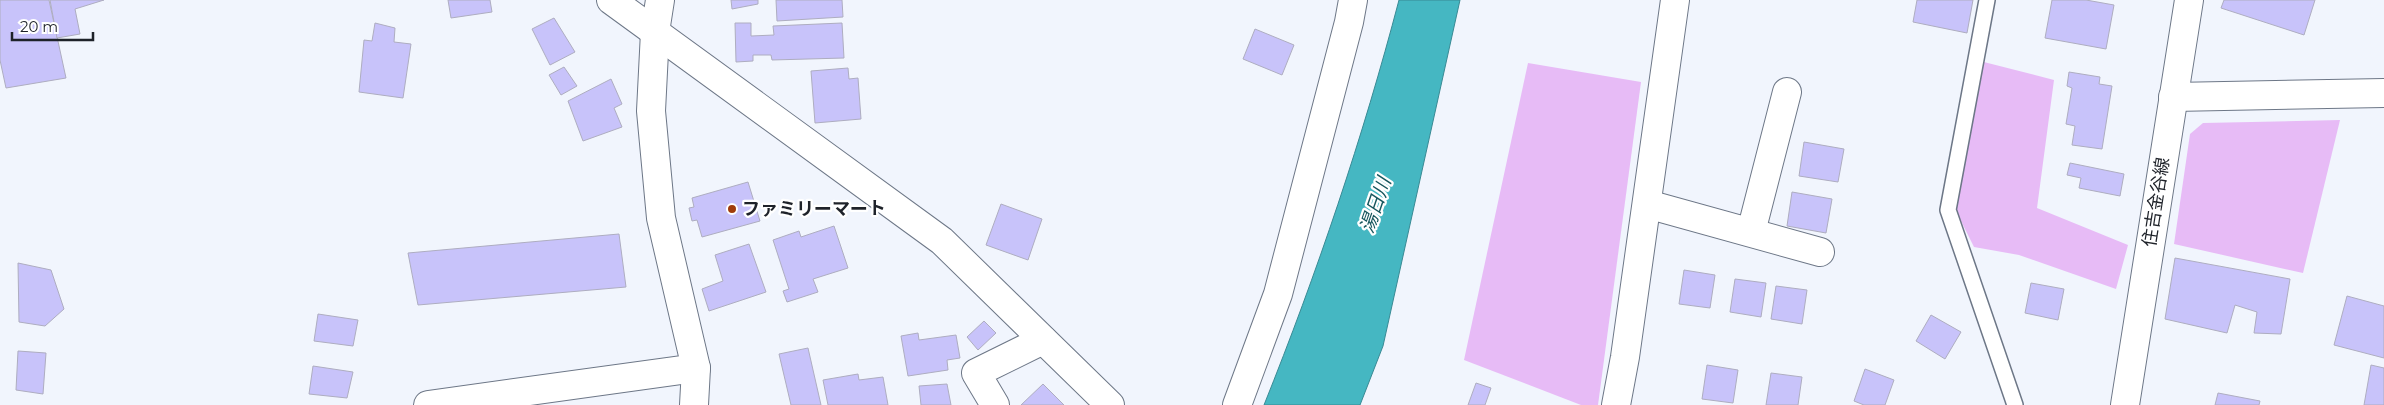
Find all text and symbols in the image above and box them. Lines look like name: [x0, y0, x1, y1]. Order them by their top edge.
scale bar: [12, 10, 94, 42]
text: 20 m: [20, 17, 58, 36]
street label: 住吉金谷線: [2138, 156, 2174, 248]
water label: 湯日川: [1355, 173, 1396, 236]
place label: ファミリーマート: [742, 198, 886, 220]
marker: ファミリーマート: [726, 203, 738, 215]

